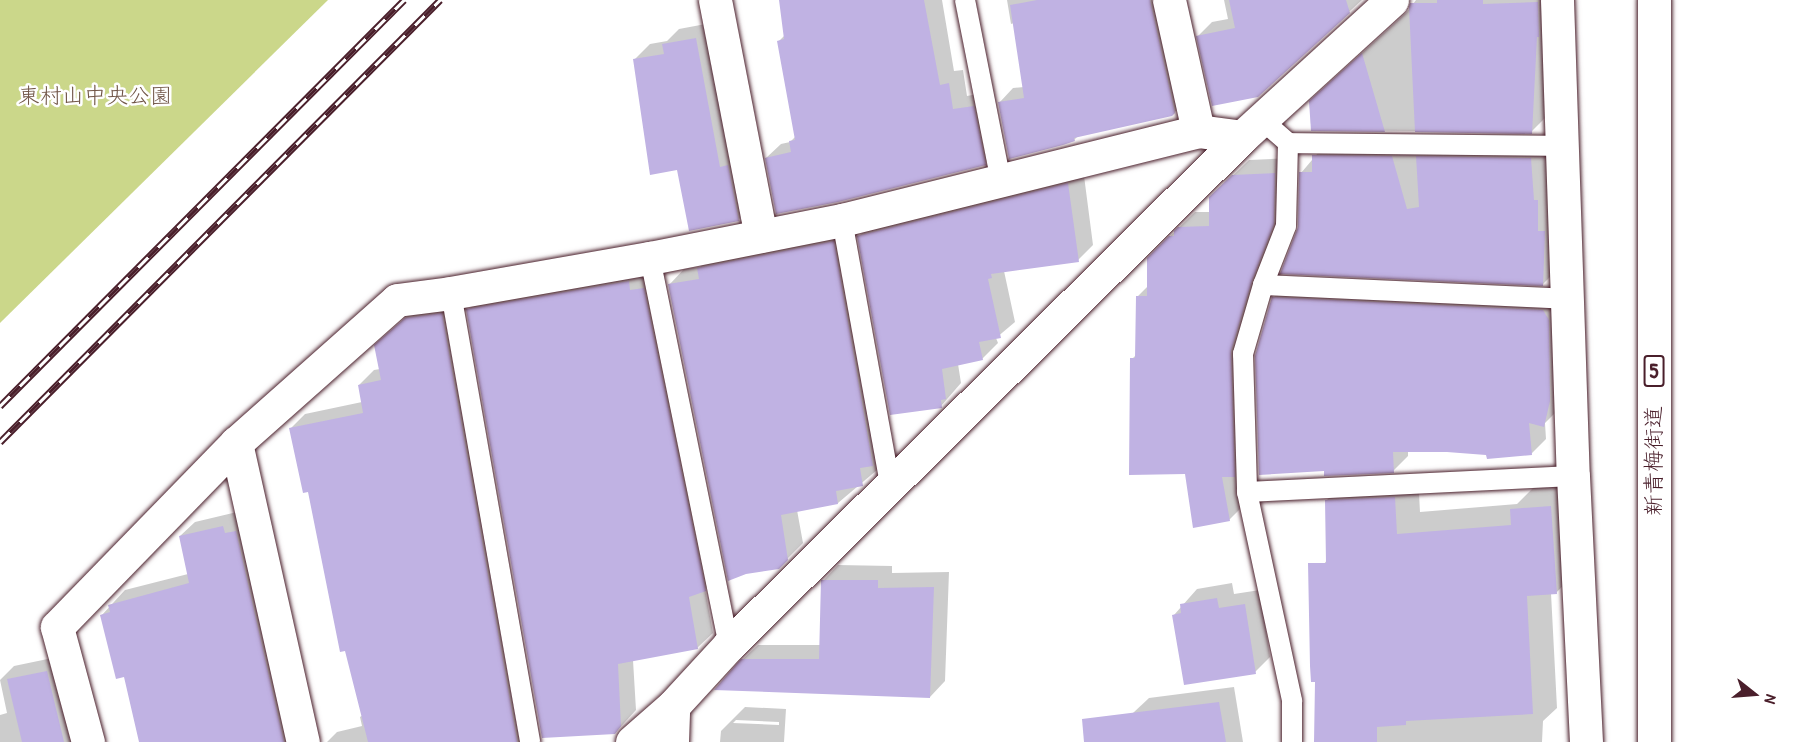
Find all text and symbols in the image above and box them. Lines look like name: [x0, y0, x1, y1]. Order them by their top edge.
park label: 東村山中央公園: [18, 83, 172, 109]
road number: 5: [1644, 353, 1664, 389]
street label: 新青梅街道: [1641, 406, 1667, 516]
north arrow: [1724, 664, 1784, 724]
text: N: [1759, 692, 1783, 707]

